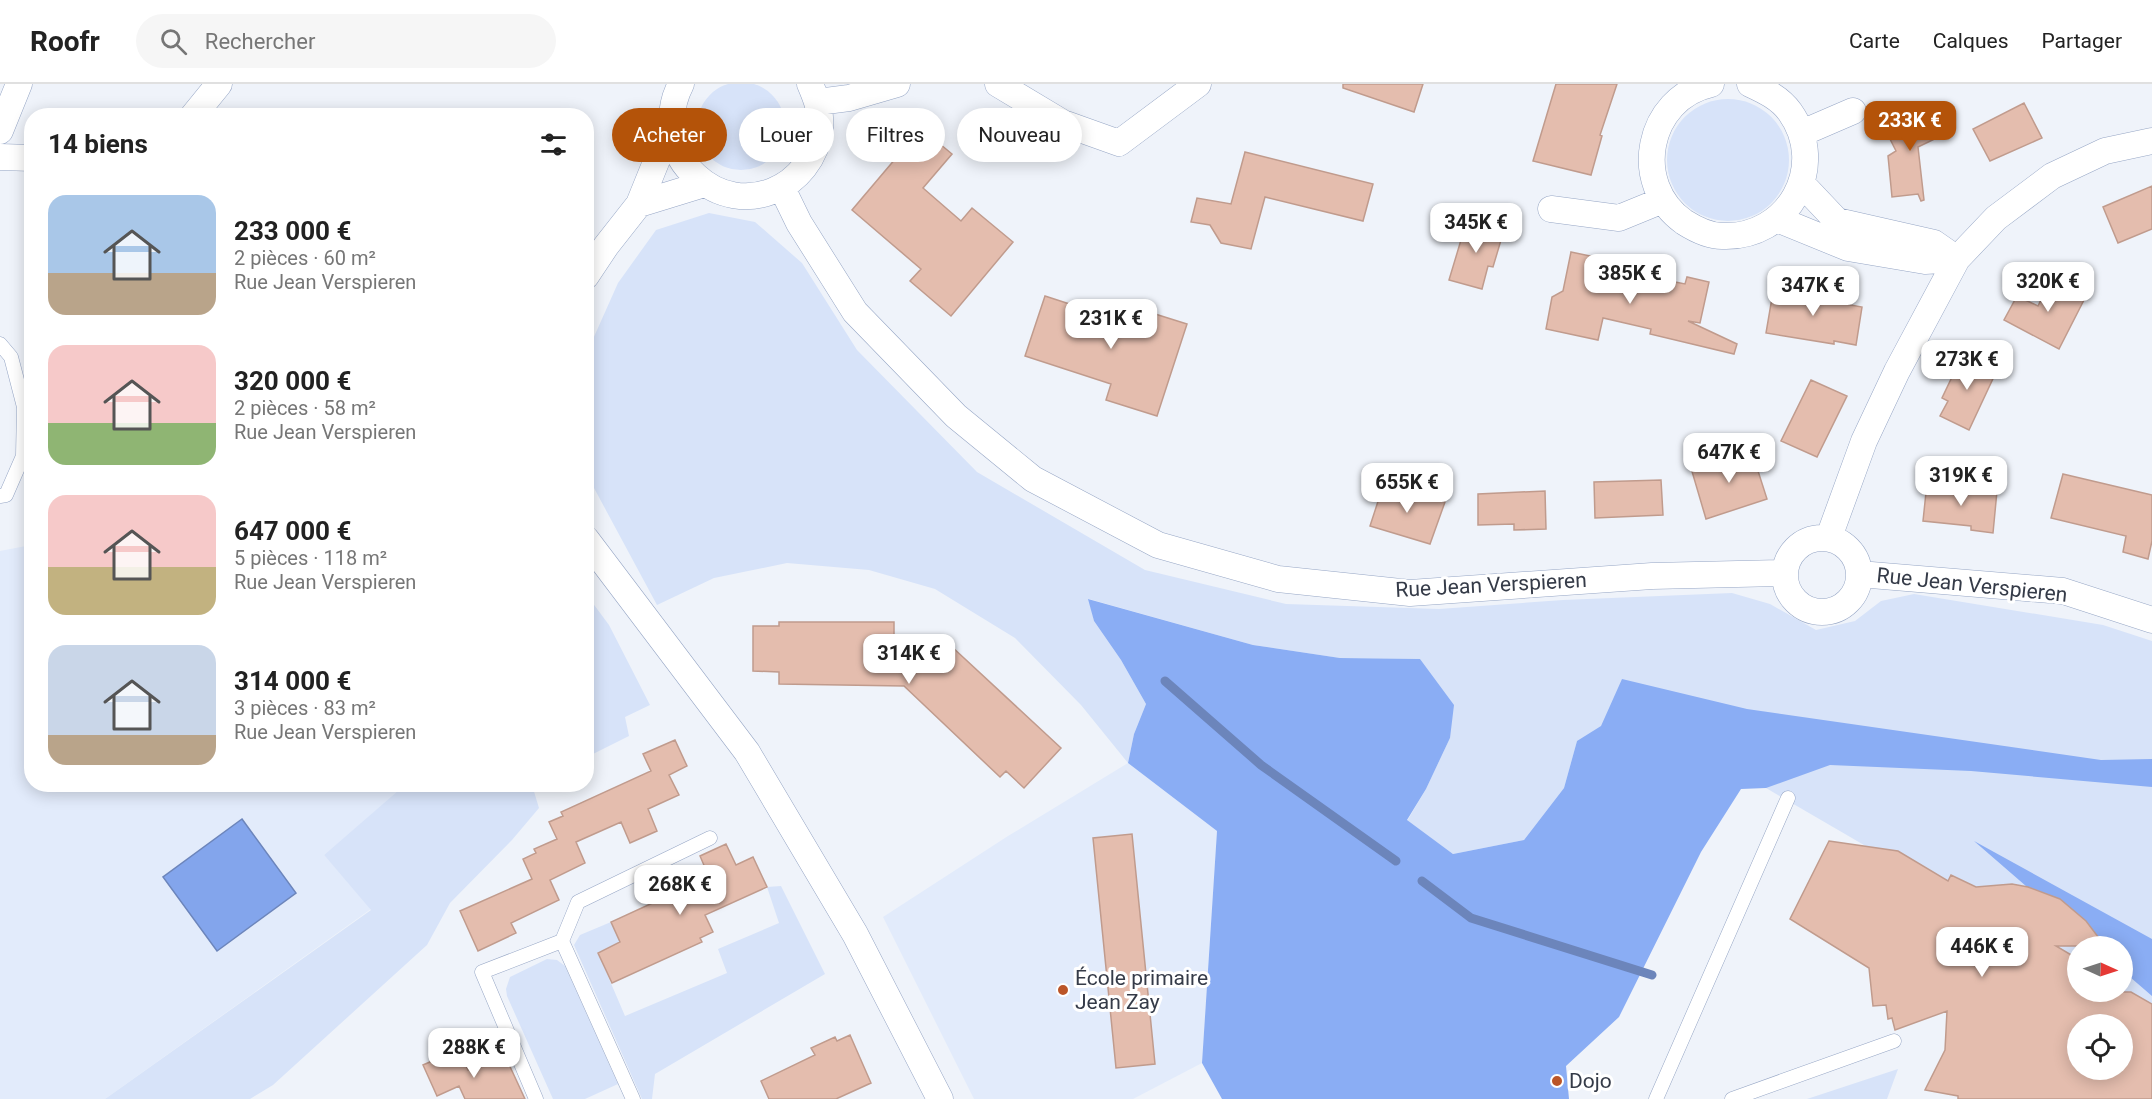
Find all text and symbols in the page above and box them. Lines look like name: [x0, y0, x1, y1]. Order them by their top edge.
search box: [136, 14, 556, 68]
text: Roofr: [30, 25, 100, 58]
icon: search: [157, 25, 190, 58]
text: Rechercher: [205, 29, 315, 54]
text: Carte: [1849, 29, 1900, 53]
text: Calques: [1933, 29, 2008, 53]
text: Partager: [2041, 29, 2122, 53]
pin: 233K €: [1861, 101, 1959, 152]
chip: Acheter: [612, 108, 727, 162]
chip: Louer: [739, 108, 834, 162]
chip: Filtres: [846, 108, 945, 162]
chip: Nouveau: [957, 108, 1082, 162]
text: 233K €: [1878, 108, 1942, 132]
icon: filters: [537, 128, 570, 161]
text: 14 biens: [48, 129, 148, 159]
pin: 345K €: [1427, 203, 1525, 254]
text: 345K €: [1444, 210, 1508, 234]
text: 233 000 €: [234, 216, 351, 246]
icon: home: [96, 219, 168, 291]
text: 2 pièces · 60 m²: [234, 246, 376, 270]
pin: 385K €: [1581, 254, 1679, 305]
text: 385K €: [1598, 261, 1662, 285]
pin: 320K €: [1999, 262, 2097, 313]
pin: 347K €: [1764, 266, 1862, 317]
text: 320K €: [2016, 269, 2080, 293]
text: Rue Jean Verspieren: [234, 270, 416, 294]
text: 347K €: [1781, 273, 1845, 297]
pin: 231K €: [1062, 299, 1160, 350]
text: 231K €: [1079, 306, 1143, 330]
pin: 273K €: [1918, 340, 2016, 391]
text: 273K €: [1935, 347, 1999, 371]
text: 320 000 €: [234, 366, 351, 396]
icon: home: [96, 369, 168, 441]
text: 2 pièces · 58 m²: [234, 396, 376, 420]
text: Rue Jean Verspieren: [234, 420, 416, 444]
pin: 647K €: [1680, 433, 1778, 484]
text: 647K €: [1697, 440, 1761, 464]
pin: 319K €: [1912, 456, 2010, 507]
pin: 655K €: [1358, 463, 1456, 514]
text: 319K €: [1929, 463, 1993, 487]
text: 655K €: [1375, 470, 1439, 494]
text: 647 000 €: [234, 516, 351, 546]
icon: home: [96, 519, 168, 591]
text: 5 pièces · 118 m²: [234, 546, 387, 570]
street label: Rue Jean Verspieren: [1876, 563, 2068, 607]
street label: Rue Jean Verspieren: [1395, 568, 1587, 602]
text: Rue Jean Verspieren: [234, 570, 416, 594]
pin: 314K €: [860, 634, 958, 685]
text: 314K €: [877, 641, 941, 665]
text: 314 000 €: [234, 666, 351, 696]
icon: home: [96, 669, 168, 741]
text: 3 pièces · 83 m²: [234, 696, 376, 720]
text: Rue Jean Verspieren: [234, 720, 416, 744]
pin: 268K €: [631, 865, 729, 916]
text: 268K €: [648, 872, 712, 896]
pin: 446K €: [1933, 927, 2031, 978]
text: 446K €: [1950, 934, 2014, 958]
north arrow: [2067, 936, 2133, 1002]
map controls: [2067, 936, 2133, 1080]
place label: École primaire Jean Zay: [1075, 966, 1208, 1014]
marker: École primaire Jean Zay: [1056, 983, 1070, 997]
button: locate: [2067, 1014, 2133, 1080]
pin: 288K €: [425, 1028, 523, 1079]
text: 288K €: [442, 1035, 506, 1059]
place label: Dojo: [1569, 1069, 1612, 1093]
marker: Dojo: [1550, 1074, 1564, 1088]

